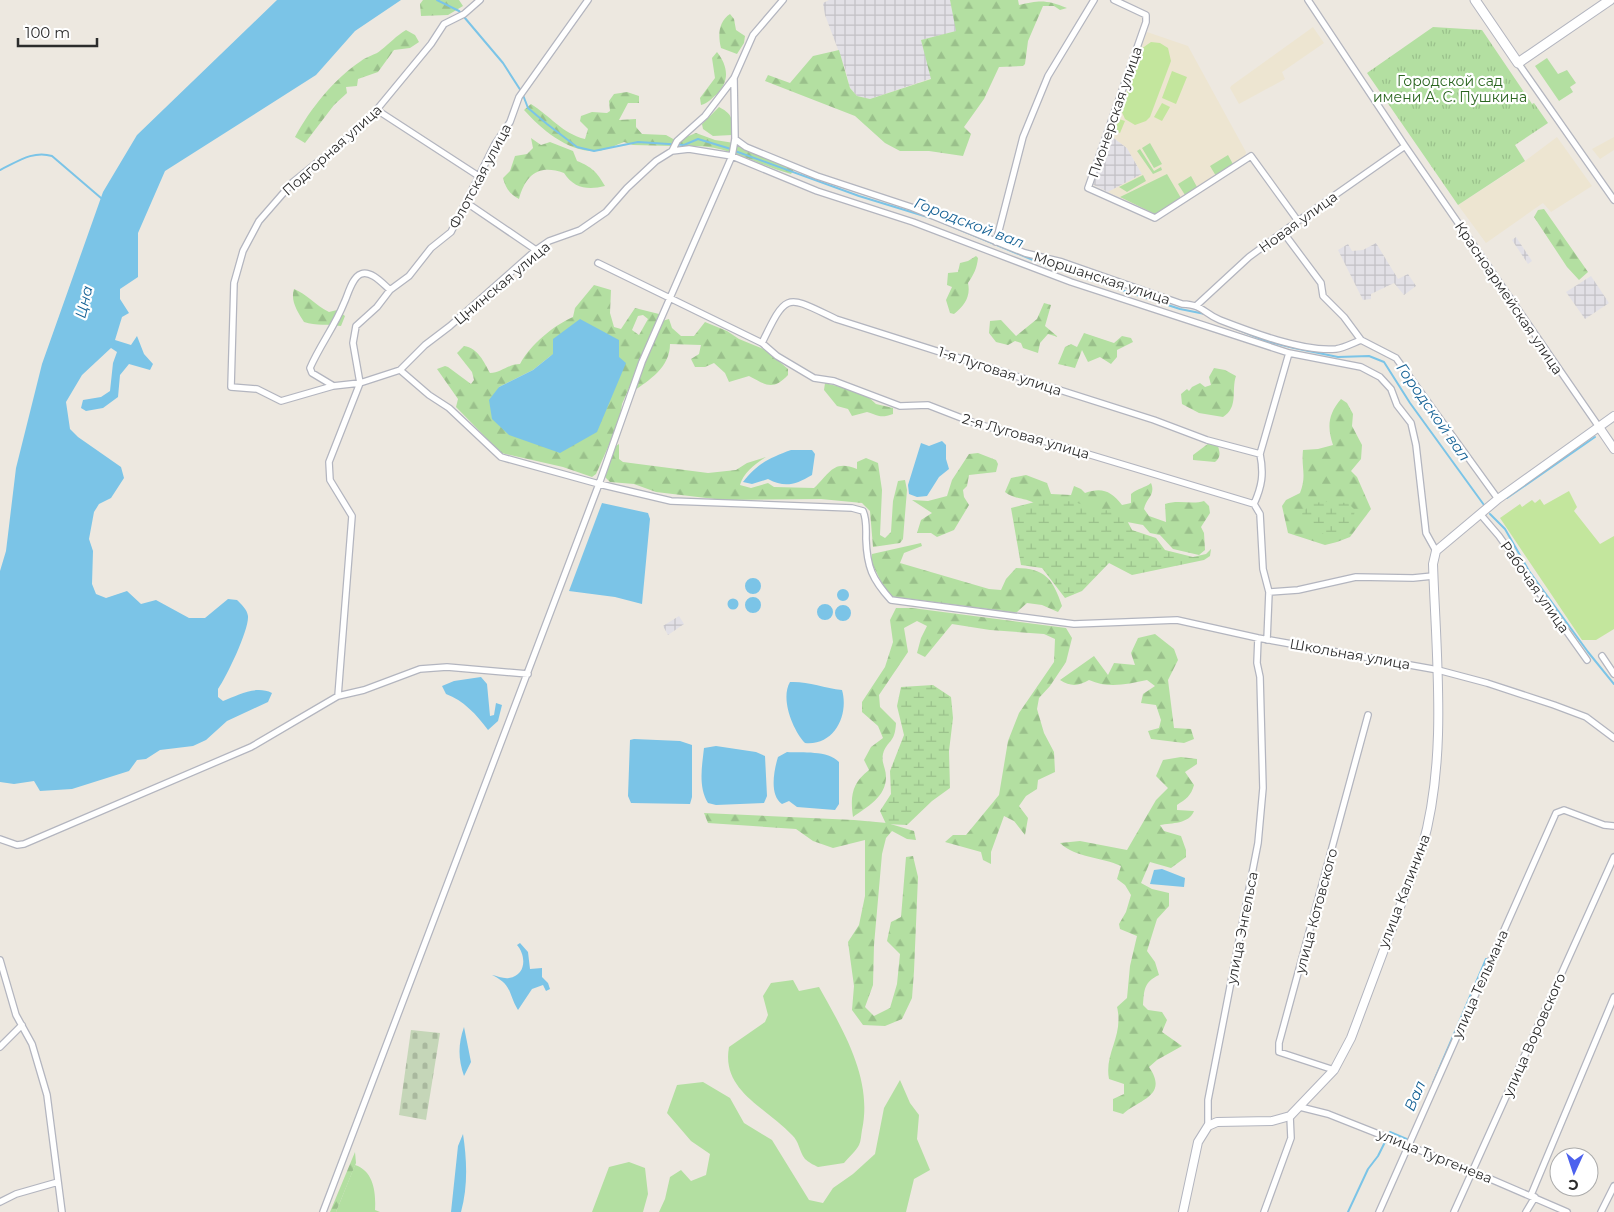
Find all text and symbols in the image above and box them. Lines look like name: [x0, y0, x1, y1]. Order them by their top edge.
scale bar: [18, 15, 96, 47]
text: 100 m: [25, 23, 70, 42]
street label: Пионерская улица: [1084, 44, 1146, 180]
park label: Городской сад имени А. С. Пушкина: [1373, 72, 1527, 106]
street label: Подгорная улица: [278, 101, 386, 199]
street label: Флотская улица: [445, 120, 515, 232]
street label: Новая улица: [1255, 187, 1341, 257]
water label: Городской вал: [912, 193, 1027, 252]
street label: Красноармейская улица: [1451, 218, 1567, 378]
street label: Цнинская улица: [450, 238, 554, 328]
street label: Моршанская улица: [1031, 247, 1173, 309]
water label: Цна: [70, 284, 97, 320]
street label: 1-я Луговая улица: [936, 343, 1064, 399]
water label: Городской вал: [1392, 359, 1474, 465]
street label: 2-я Луговая улица: [960, 409, 1092, 463]
street label: Рабочая улица: [1497, 537, 1573, 637]
street label: Школьная улица: [1288, 635, 1412, 673]
street label: улица Калинина: [1374, 832, 1434, 951]
street label: улица Котовского: [1290, 846, 1341, 977]
street label: улица Энгельса: [1222, 870, 1262, 987]
street label: улица Тельмана: [1448, 927, 1512, 1042]
street label: улица Воровского: [1498, 970, 1569, 1101]
water label: Вал: [1400, 1078, 1429, 1114]
street label: улица Тургенева: [1374, 1124, 1495, 1187]
north arrow: [1549, 1147, 1599, 1197]
text: С: [1568, 1176, 1579, 1194]

